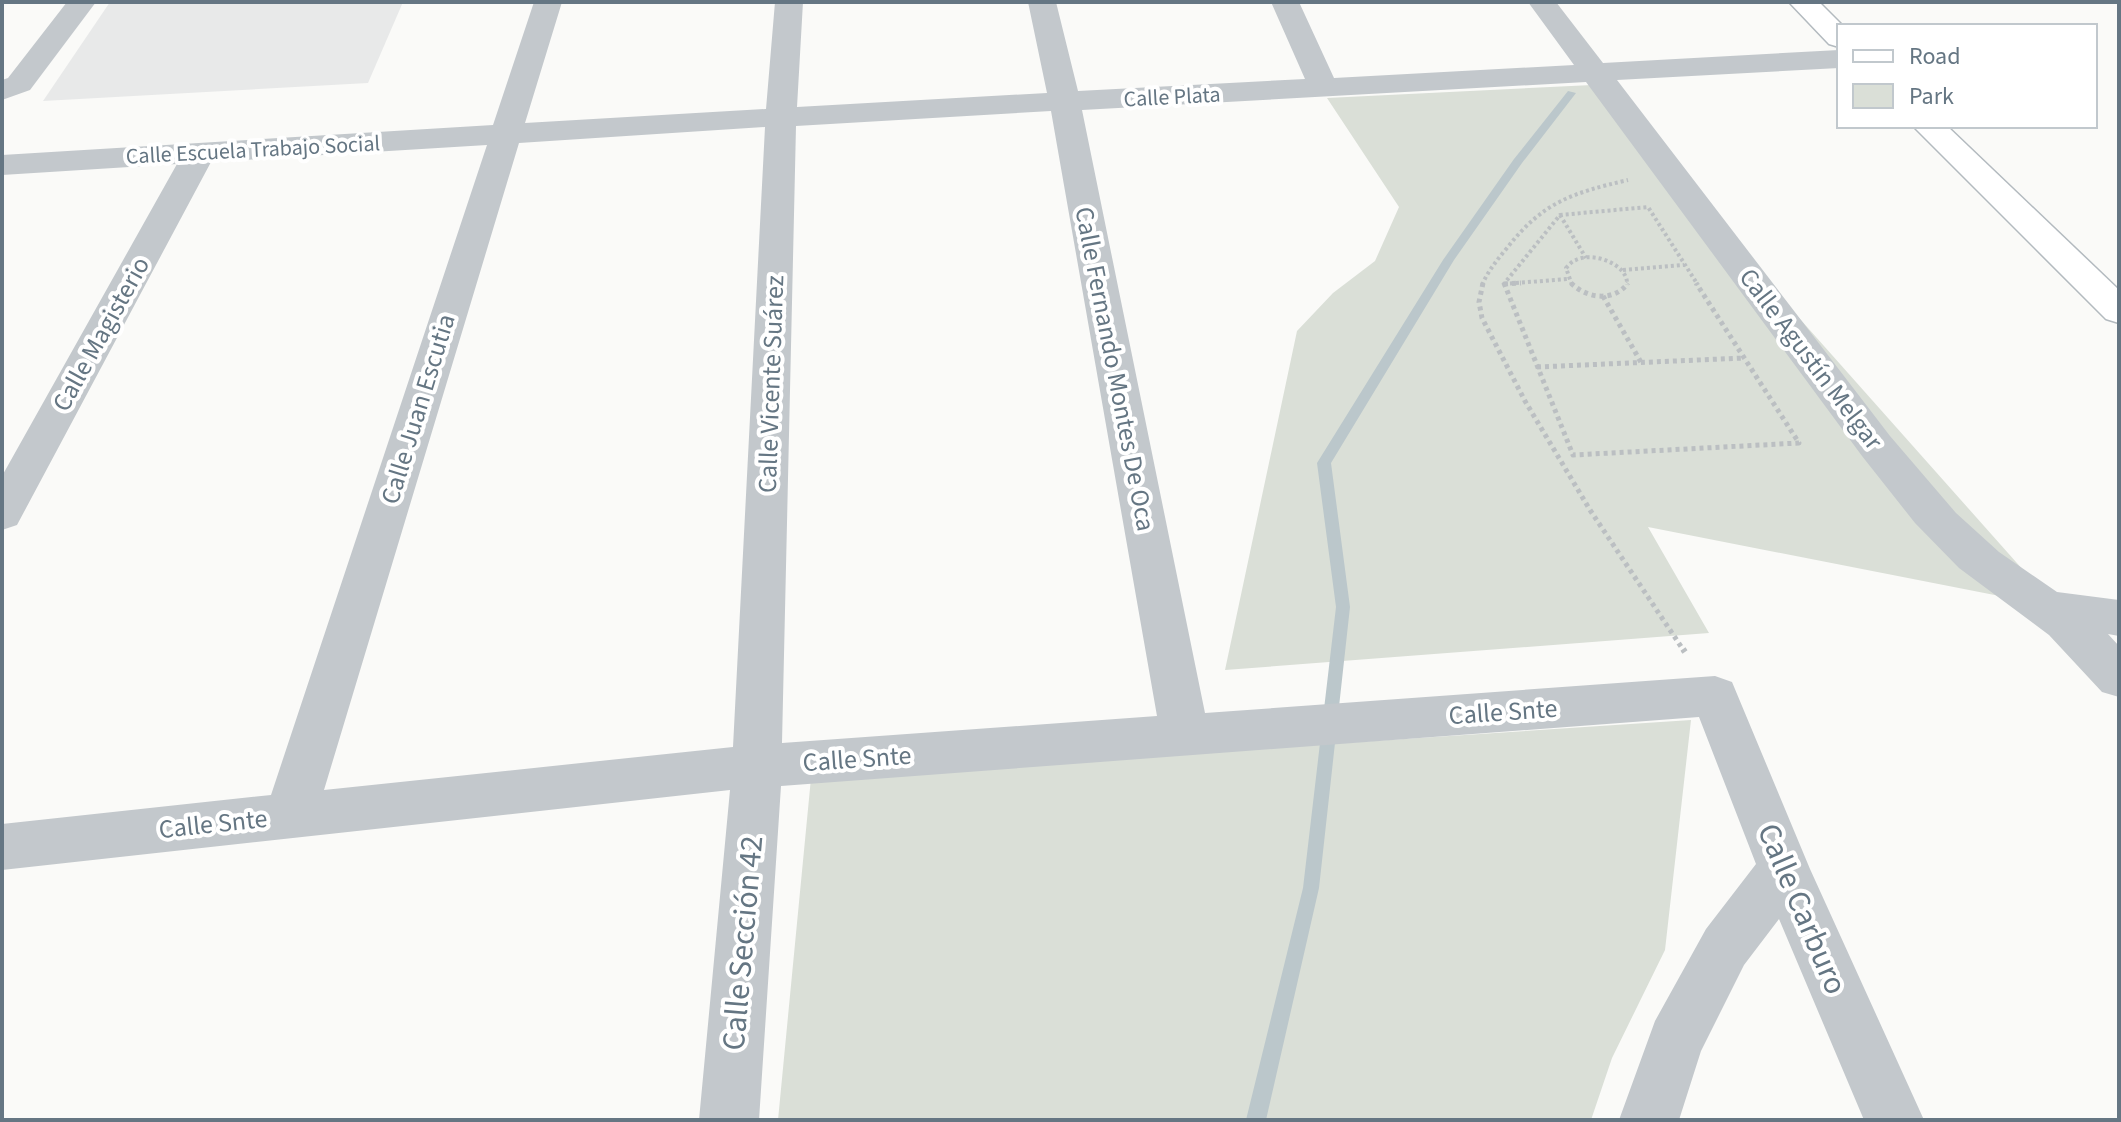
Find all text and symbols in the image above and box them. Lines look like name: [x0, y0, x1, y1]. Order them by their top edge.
legend: [1837, 24, 2097, 128]
text: Road: [1909, 39, 1961, 74]
street label: Calle Plata: [1123, 78, 1221, 116]
text: Park: [1909, 79, 1954, 114]
street label: Calle Escuela Trabajo Social: [125, 127, 381, 173]
street label: Calle Fernando Montes De Oca: [1065, 204, 1165, 534]
street label: Calle Magisterio: [43, 250, 159, 418]
street label: Calle Agustín Melgar: [1730, 260, 1892, 458]
street label: Calle Vicente Suárez: [749, 274, 793, 494]
street label: Calle Juan Escutia: [371, 309, 465, 509]
street label: Calle Snte: [1447, 690, 1559, 734]
street label: Calle Snte: [801, 737, 913, 781]
street label: Calle Snte: [157, 800, 269, 848]
street label: Calle Carburo: [1745, 816, 1859, 1002]
street label: Calle Sección 42: [711, 834, 775, 1052]

